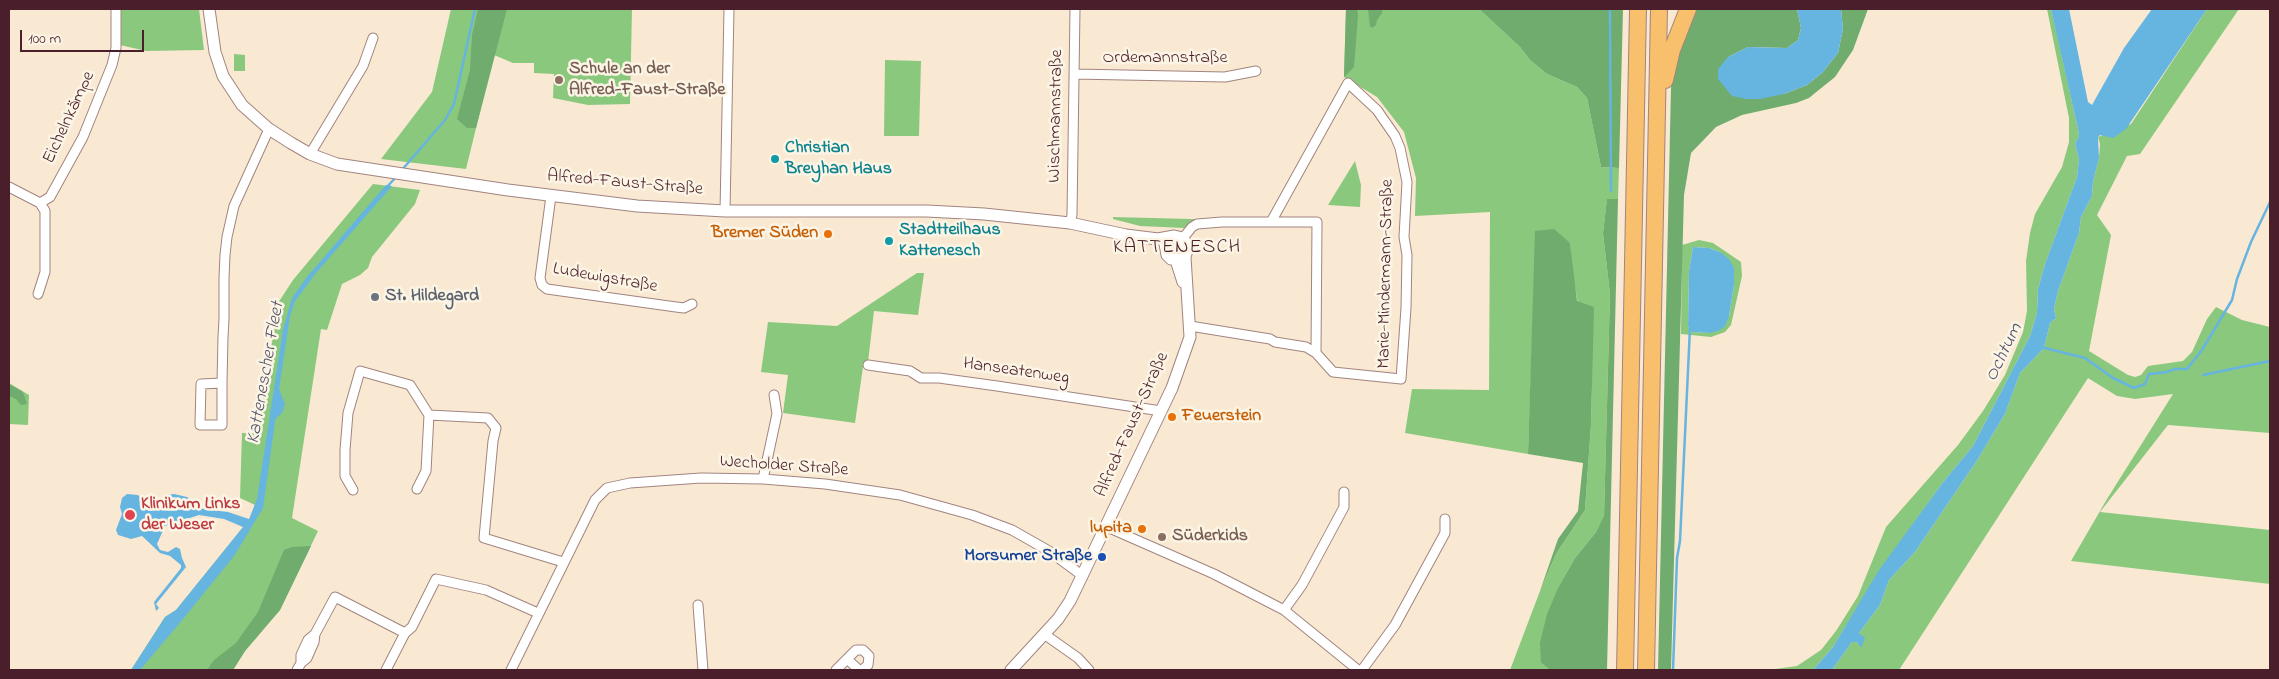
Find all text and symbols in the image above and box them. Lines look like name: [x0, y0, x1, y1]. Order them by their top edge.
scale bar: [22, 20, 146, 52]
text: 100 m: [28, 28, 61, 50]
street label: Ordemannstraße: [1102, 48, 1228, 70]
street label: Wischmannstraße: [1045, 49, 1069, 183]
place label: Schule an der Alfred-Faust-Straße: [569, 59, 725, 102]
street label: Eichelnkämpe: [39, 68, 101, 168]
marker: Schule an der Alfred-Faust-Straße: [553, 74, 565, 86]
place label: Christian Breyhan Haus: [785, 138, 892, 180]
marker: Christian Breyhan Haus: [769, 153, 781, 165]
street label: Alfred-Faust-Straße: [546, 166, 704, 202]
street label: Marie-Mindermann-Straße: [1375, 179, 1399, 369]
place label: Stadtteilhaus Kattenesch: [899, 220, 1001, 262]
place label: Bremer Süden: [711, 223, 818, 245]
marker: Bremer Süden: [822, 228, 834, 240]
marker: Stadtteilhaus Kattenesch: [883, 235, 895, 247]
district label: KATTENESCH: [1112, 237, 1242, 261]
street label: Ludewigstraße: [551, 259, 659, 299]
place label: St. Hildegard: [385, 286, 479, 308]
marker: St. Hildegard: [369, 291, 381, 303]
water label: Kattenescher Fleet: [243, 300, 291, 446]
water label: Ochtum: [1981, 320, 2029, 386]
street label: Alfred-Faust-Straße: [1091, 349, 1175, 501]
street label: Hanseatenweg: [962, 354, 1070, 390]
place label: Feuerstein: [1182, 406, 1261, 428]
marker: Feuerstein: [1166, 411, 1178, 423]
street label: Wecholder Straße: [719, 452, 849, 482]
place label: Klinikum Links der Weser: [141, 494, 241, 536]
marker: Klinikum Links der Weser: [123, 508, 137, 522]
place label: lupita: [1090, 518, 1132, 540]
marker: lupita: [1136, 523, 1148, 535]
place label: Süderkids: [1172, 526, 1248, 548]
marker: Süderkids: [1156, 531, 1168, 543]
place label: Morsumer Straße: [964, 546, 1092, 568]
marker: Morsumer Straße: [1096, 551, 1108, 563]

